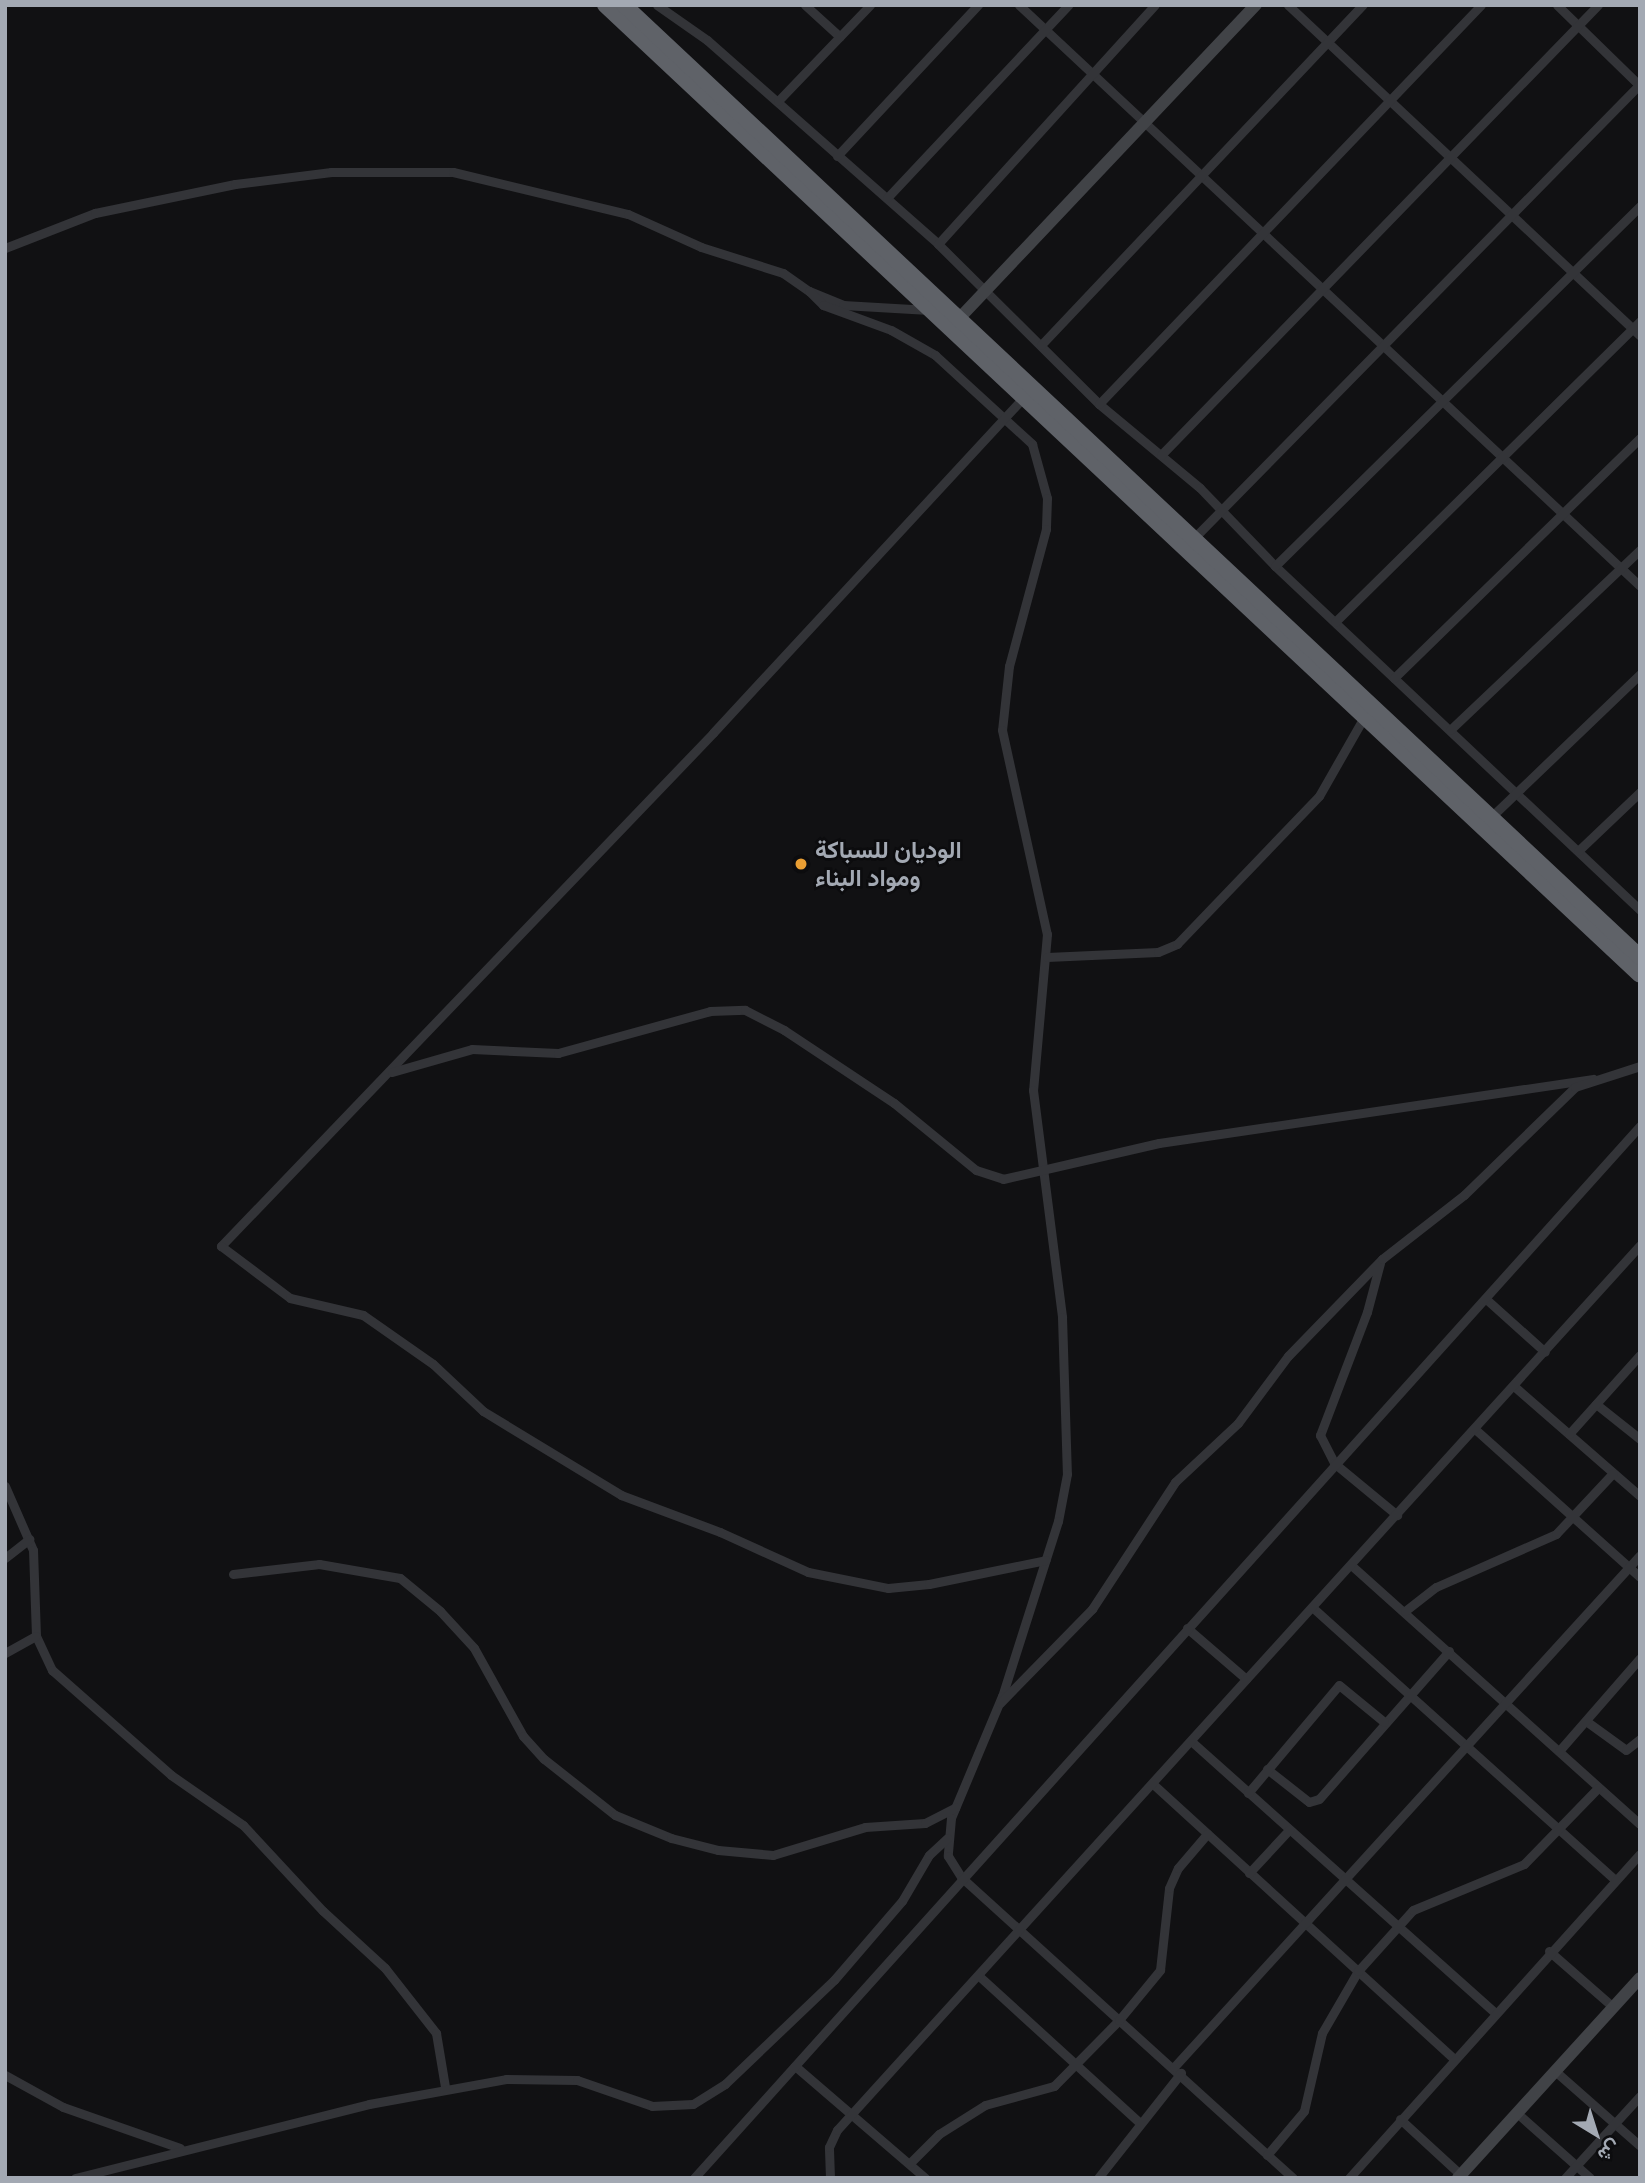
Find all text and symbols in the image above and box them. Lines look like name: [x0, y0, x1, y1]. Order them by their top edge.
place label: الوديان للسباكة ومواد البناء: [815, 836, 962, 892]
marker: الوديان للسباكة ومواد البناء: [793, 856, 809, 872]
north arrow: [1561, 2099, 1631, 2169]
text: ش: [1593, 2134, 1626, 2168]

